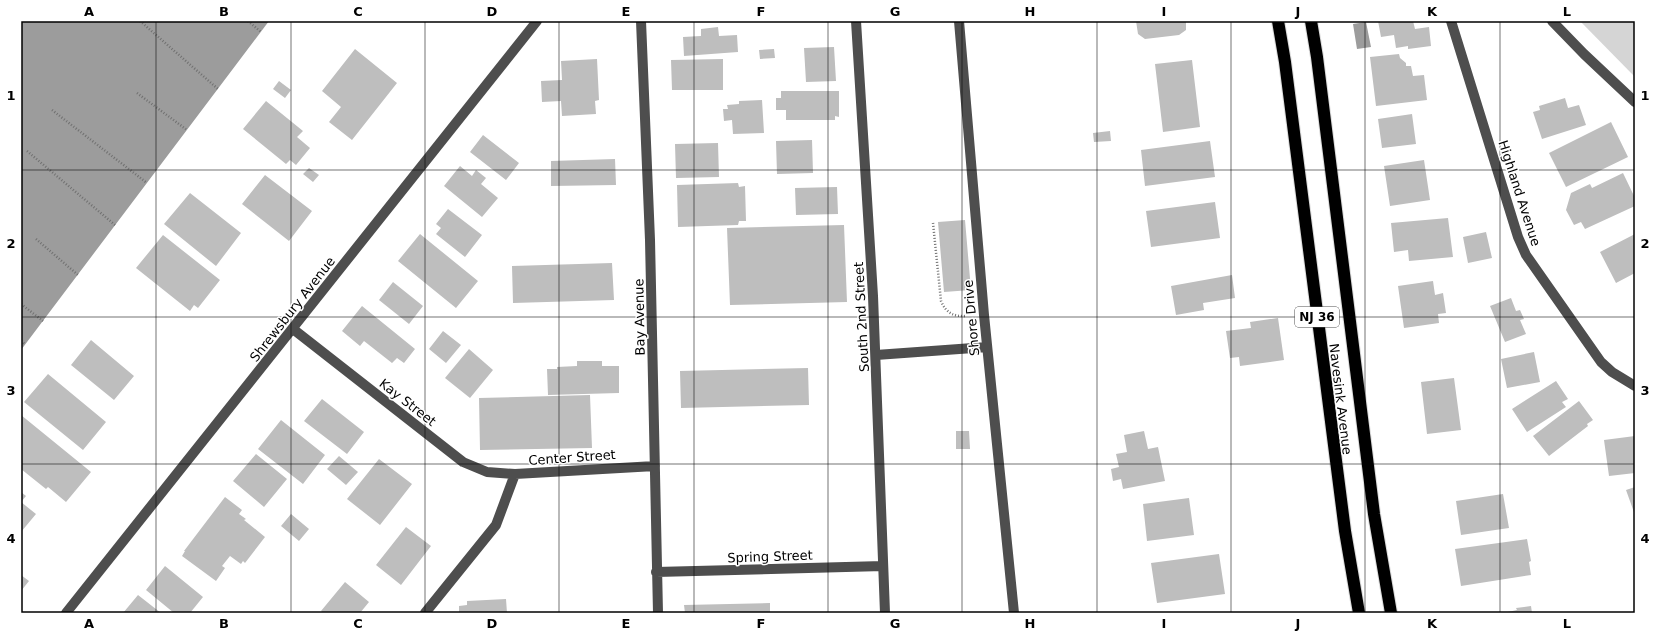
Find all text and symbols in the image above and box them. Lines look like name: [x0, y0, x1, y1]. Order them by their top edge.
text: A: [84, 4, 94, 19]
text: B: [219, 4, 229, 19]
text: C: [353, 4, 363, 19]
text: D: [487, 4, 498, 19]
text: E: [622, 4, 630, 19]
text: F: [757, 4, 765, 19]
text: G: [890, 4, 900, 19]
text: H: [1025, 4, 1035, 19]
text: I: [1162, 4, 1166, 19]
text: J: [1295, 4, 1300, 19]
text: K: [1427, 4, 1438, 19]
text: L: [1563, 4, 1571, 19]
text: 1: [6, 88, 16, 103]
text: 1: [1640, 88, 1650, 103]
street label: Highland Avenue: [1495, 138, 1544, 248]
text: 2: [6, 236, 16, 251]
text: 2: [1640, 236, 1650, 251]
street label: Shrewsbury Avenue: [247, 254, 338, 365]
street label: South 2nd Street: [851, 262, 872, 372]
street label: Bay Avenue: [631, 278, 648, 356]
street label: Shore Drive: [961, 279, 982, 357]
road number: NJ 36: [1295, 307, 1339, 327]
street label: Navesink Avenue: [1326, 343, 1355, 456]
street label: Kay Street: [376, 376, 439, 429]
text: 3: [6, 383, 16, 398]
text: 3: [1640, 383, 1650, 398]
street label: Center Street: [528, 447, 616, 468]
text: 4: [6, 531, 16, 546]
text: 4: [1640, 531, 1650, 546]
street label: Spring Street: [727, 548, 813, 565]
text: A: [84, 616, 94, 631]
text: B: [219, 616, 229, 631]
text: C: [353, 616, 363, 631]
text: D: [487, 616, 498, 631]
text: E: [622, 616, 630, 631]
text: F: [757, 616, 765, 631]
text: G: [890, 616, 900, 631]
text: H: [1025, 616, 1035, 631]
text: I: [1162, 616, 1166, 631]
text: J: [1295, 616, 1300, 631]
text: K: [1427, 616, 1438, 631]
text: L: [1563, 616, 1571, 631]

